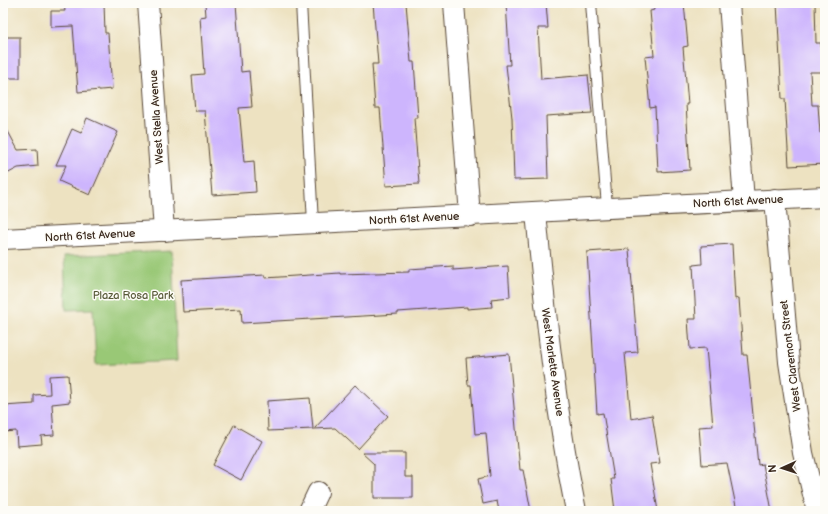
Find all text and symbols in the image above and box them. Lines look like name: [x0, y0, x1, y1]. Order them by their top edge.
street label: West Stella Avenue: [147, 69, 166, 165]
street label: North 61st Avenue: [692, 193, 784, 210]
street label: North 61st Avenue: [368, 210, 460, 227]
street label: North 61st Avenue: [44, 227, 136, 244]
park label: Plaza Rosa Park: [93, 289, 174, 302]
street label: West Claremont Street: [777, 299, 804, 412]
street label: West Marlette Avenue: [538, 307, 567, 417]
north arrow: [762, 448, 802, 488]
text: N: [766, 464, 779, 473]

